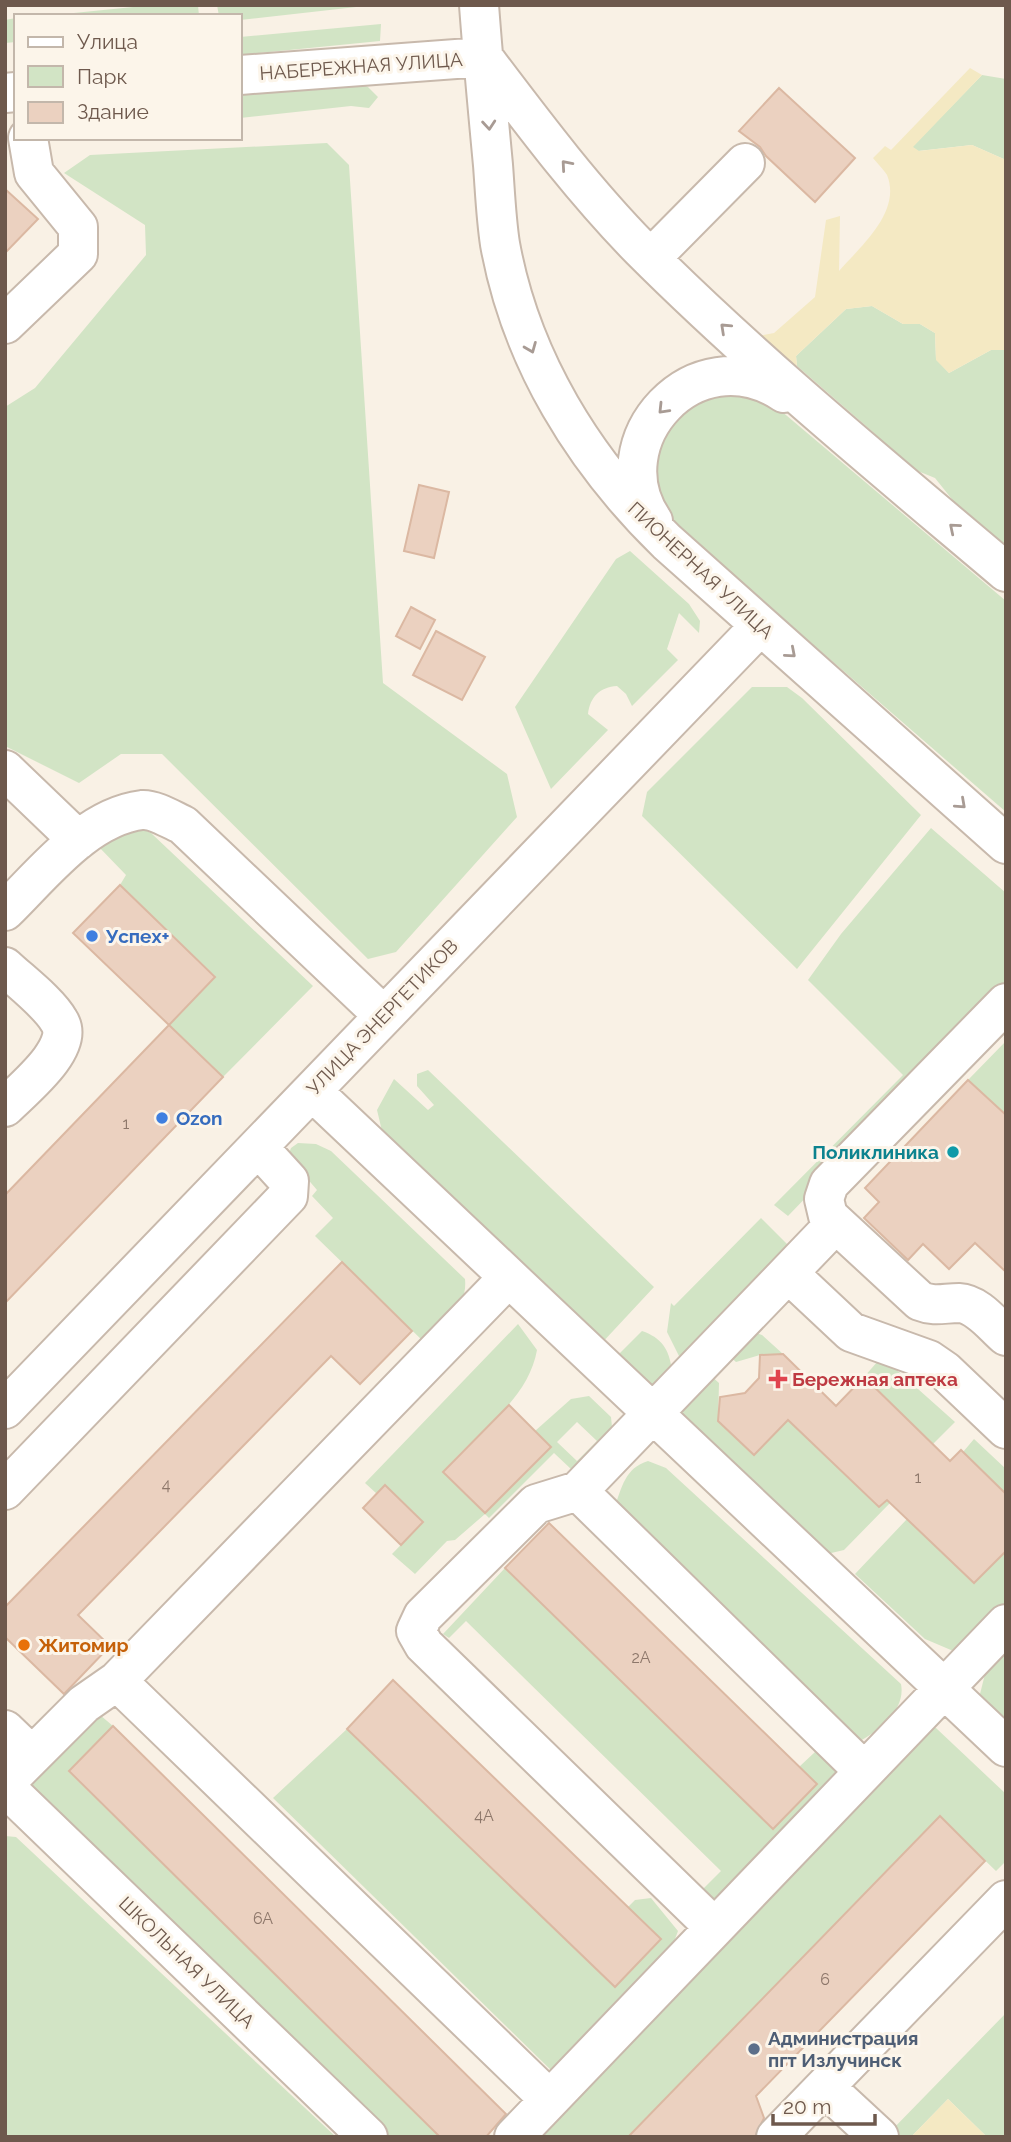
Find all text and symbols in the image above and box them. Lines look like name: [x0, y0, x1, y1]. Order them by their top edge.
legend: [14, 14, 242, 140]
text: Улица: [77, 29, 138, 54]
street label: НАБЕРЕЖНАЯ УЛИЦА: [259, 48, 463, 84]
text: Парк: [77, 64, 127, 89]
text: Здание: [77, 99, 149, 124]
one-way arrow: [481, 120, 496, 131]
one-way arrow: [562, 160, 574, 173]
one-way arrow: [720, 323, 733, 336]
one-way arrow: [523, 341, 537, 353]
one-way arrow: [659, 401, 672, 414]
street label: ПИОНЕРНАЯ УЛИЦА: [624, 497, 778, 643]
one-way arrow: [949, 523, 961, 536]
one-way arrow: [782, 645, 795, 657]
one-way arrow: [953, 796, 966, 808]
place label: Успех+: [105, 925, 170, 947]
marker: Успех+: [84, 928, 100, 944]
street label: УЛИЦА ЭНЕРГЕТИКОВ: [302, 935, 462, 1099]
place label: Ozon: [176, 1107, 223, 1129]
marker: Ozon: [154, 1110, 170, 1126]
house number: 1: [123, 1114, 130, 1133]
place label: Поликлиника: [812, 1141, 939, 1163]
marker: Поликлиника: [945, 1144, 961, 1160]
place label: Бережная аптека: [792, 1368, 958, 1390]
marker: Бережная аптека: [770, 1371, 786, 1387]
house number: 1: [915, 1468, 922, 1487]
house number: 4: [162, 1475, 171, 1494]
place label: Житомир: [38, 1634, 129, 1656]
marker: Житомир: [16, 1637, 32, 1653]
house number: 2А: [631, 1648, 651, 1667]
house number: 4А: [474, 1806, 494, 1825]
street label: ШКОЛЬНАЯ УЛИЦА: [115, 1892, 259, 2032]
house number: 6А: [253, 1909, 273, 1928]
house number: 6: [820, 1970, 830, 1989]
place label: Администрация пгт Излучинск: [768, 2027, 918, 2071]
marker: Администрация пгт Излучинск: [746, 2041, 762, 2057]
scale bar: [773, 2082, 874, 2126]
text: 20 m: [783, 2094, 831, 2119]

